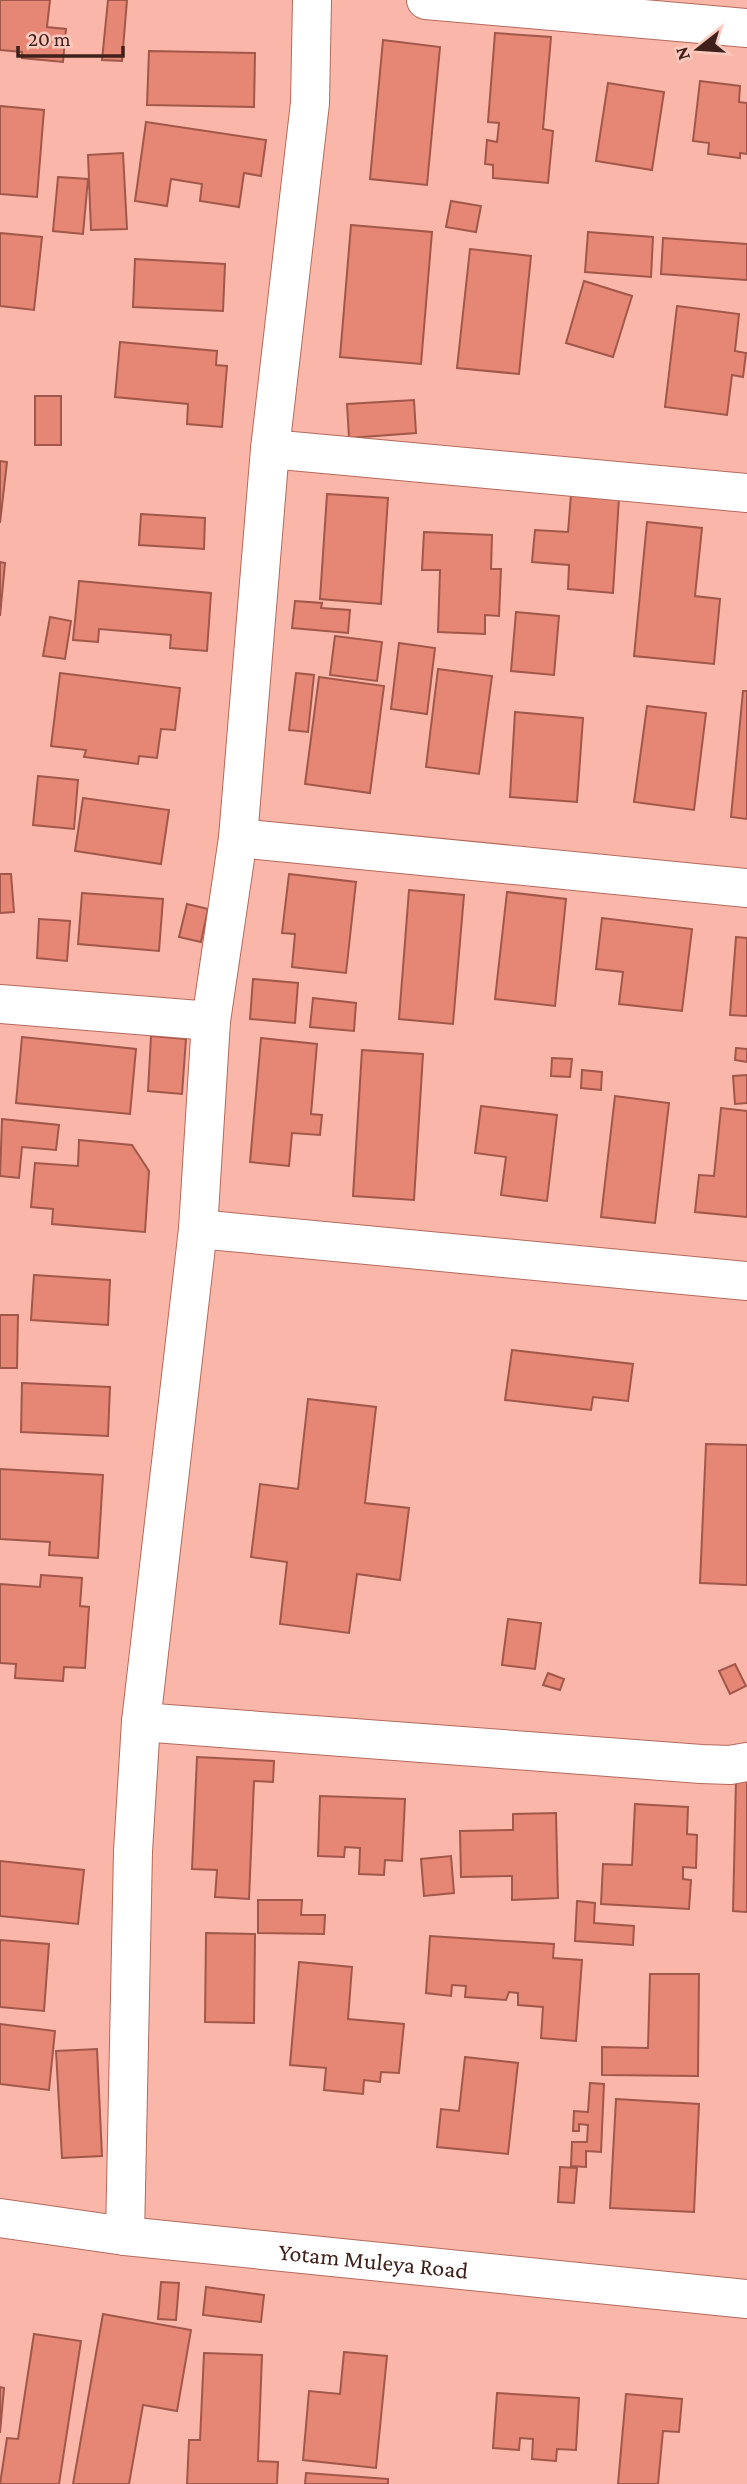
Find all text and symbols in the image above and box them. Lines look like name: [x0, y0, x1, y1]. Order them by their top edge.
scale bar: [18, 14, 122, 58]
north arrow: [663, 14, 733, 84]
text: 20 m: [28, 27, 71, 51]
text: N: [670, 45, 694, 63]
street label: Yotam Muleya Road: [277, 2238, 470, 2284]

